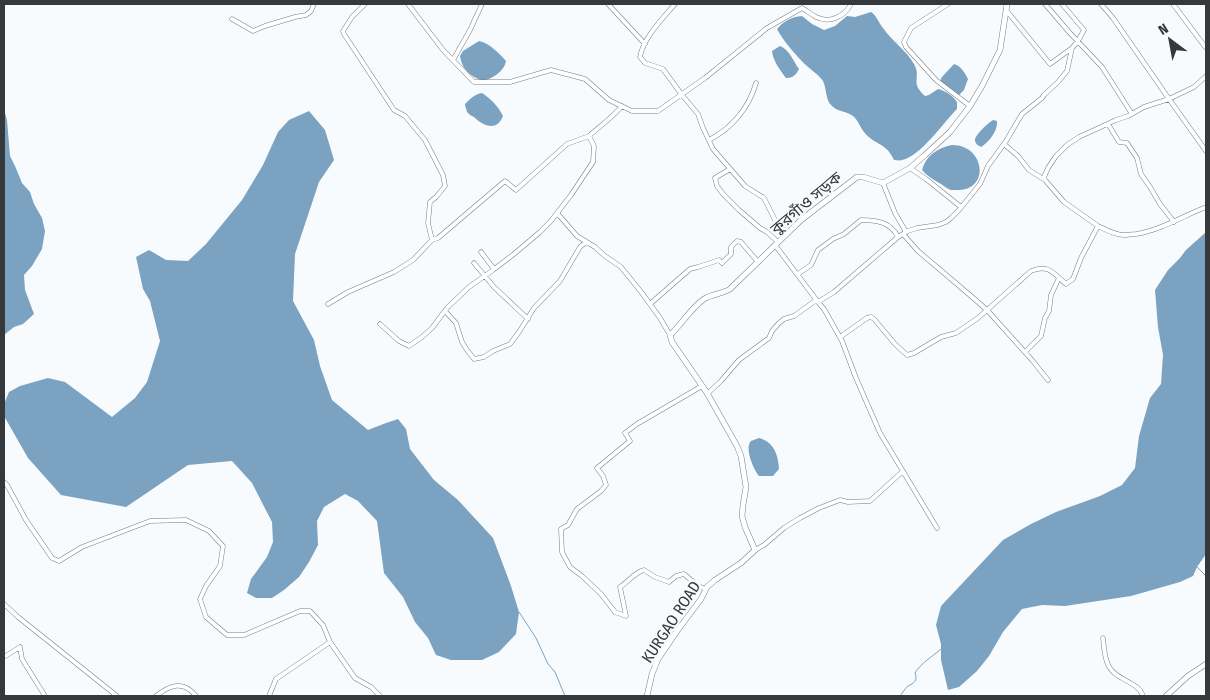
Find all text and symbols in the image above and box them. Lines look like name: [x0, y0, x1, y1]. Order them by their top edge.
north arrow: [1145, 15, 1195, 65]
text: N: [1155, 20, 1171, 39]
street label: কুরগাঁও সড়ক: [766, 167, 846, 239]
street label: KURGAO ROAD: [638, 578, 704, 666]

